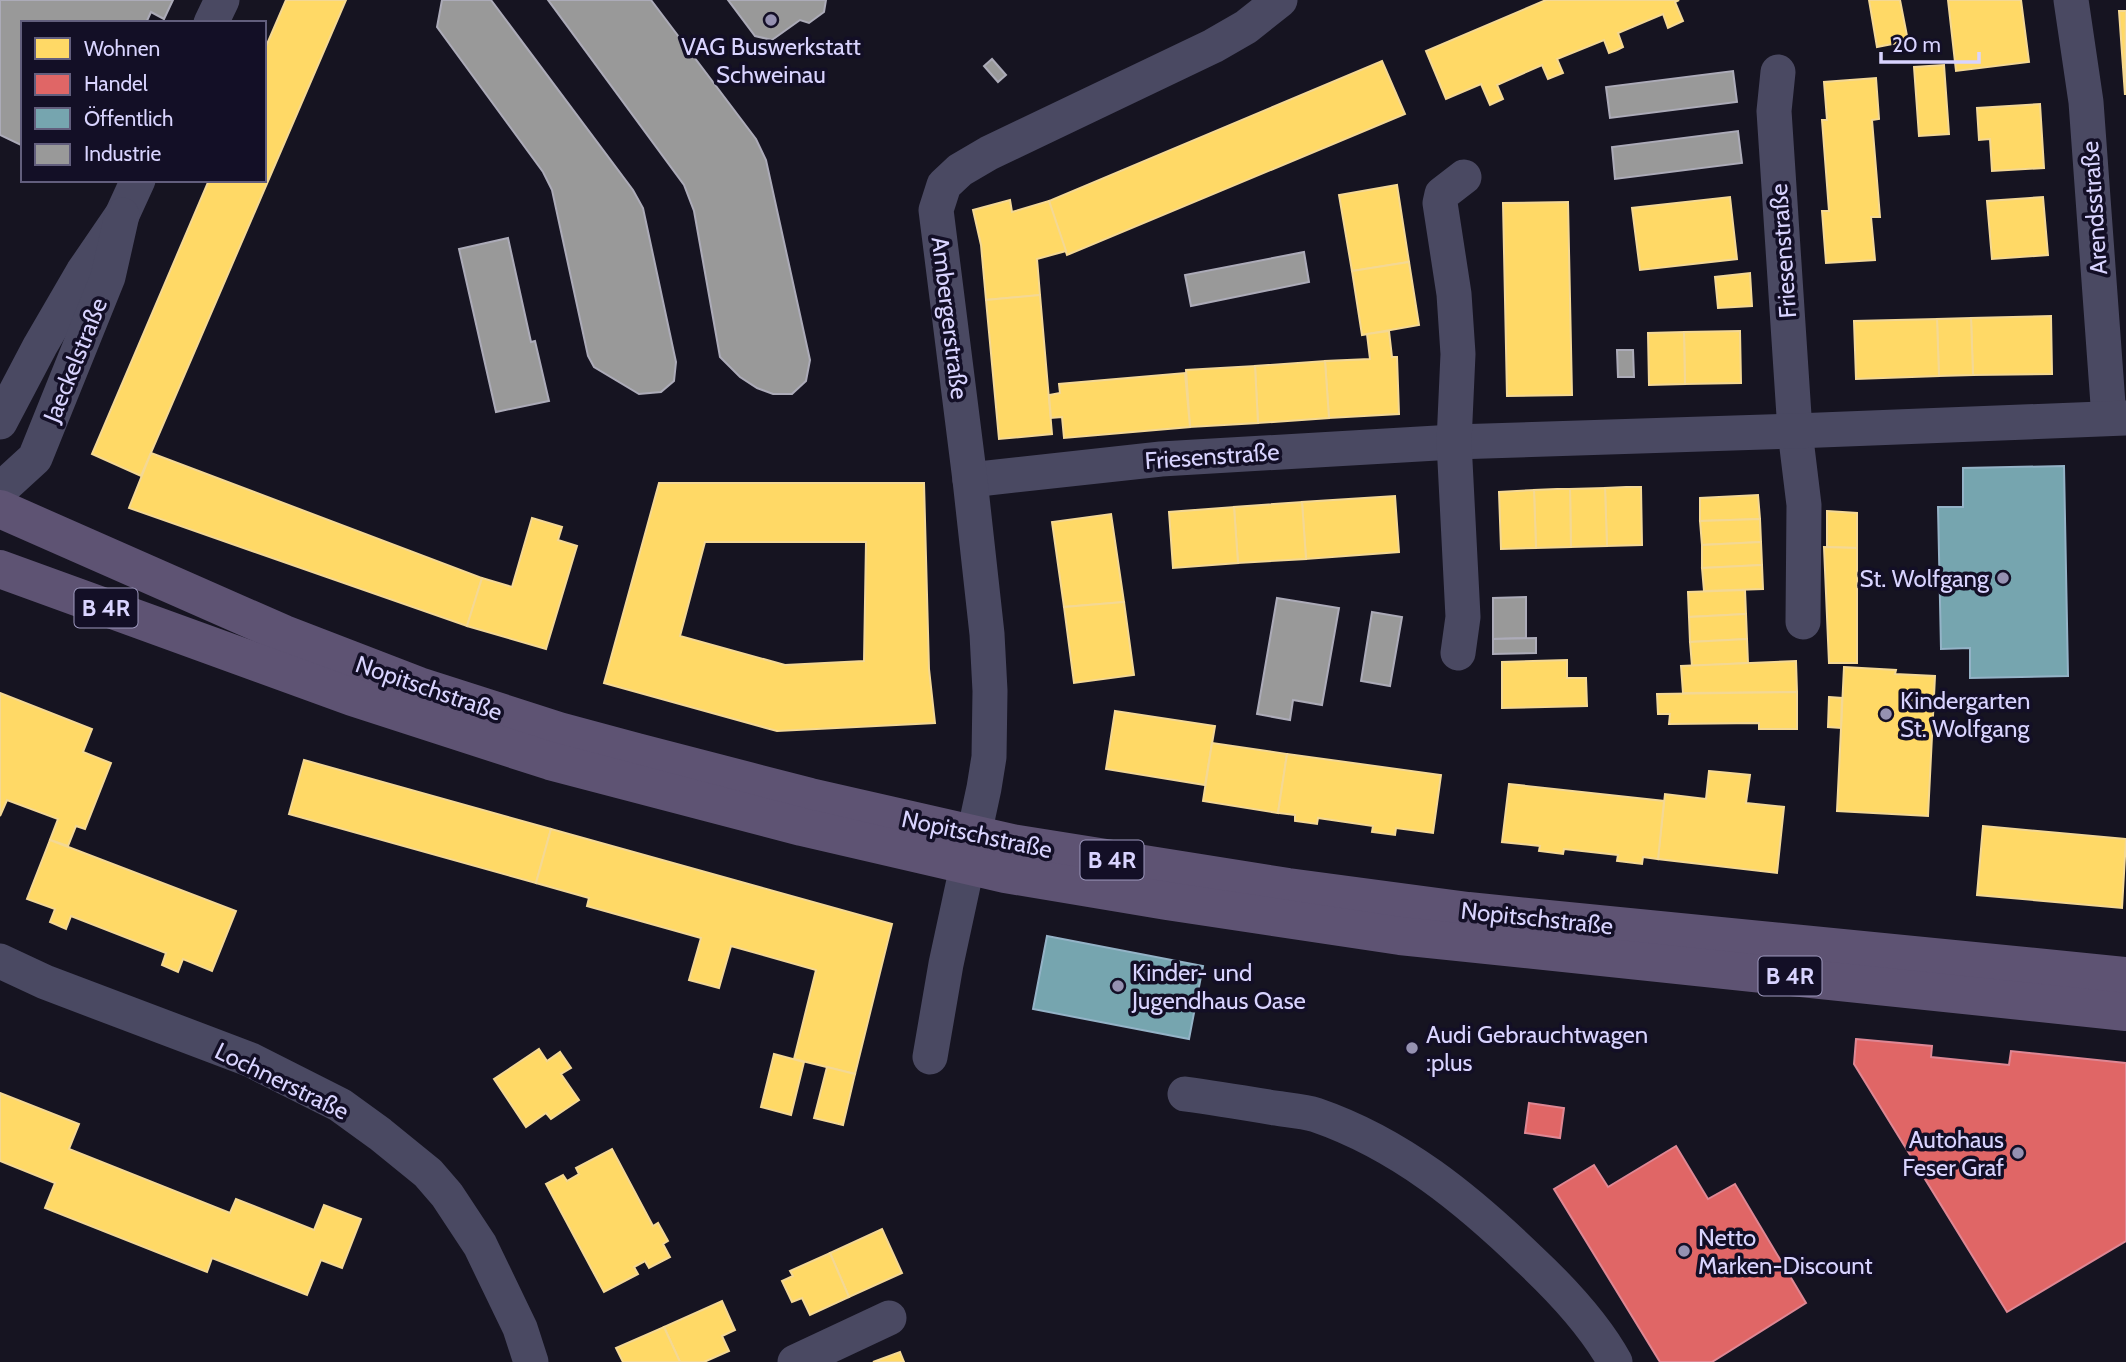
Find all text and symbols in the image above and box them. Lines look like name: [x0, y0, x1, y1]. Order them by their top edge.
marker: VAG Buswerkstatt Schweinau: [763, 12, 779, 28]
legend: [21, 21, 266, 182]
scale bar: [1881, 21, 1979, 65]
place label: VAG Buswerkstatt Schweinau: [681, 32, 861, 89]
text: 20 m: [1892, 32, 1941, 57]
text: Wohnen: [84, 36, 160, 61]
text: Handel: [84, 71, 148, 96]
text: Öffentlich: [84, 106, 173, 131]
street label: Arendsstraße: [2075, 140, 2113, 276]
text: Industrie: [84, 141, 161, 166]
street label: Friesenstraße: [1764, 183, 1802, 319]
street label: Ambergerstraße: [926, 235, 974, 401]
street label: Jaeckelstraße: [37, 293, 113, 427]
street label: Friesenstraße: [1144, 437, 1280, 475]
place label: St. Wolfgang: [1860, 564, 1990, 593]
marker: St. Wolfgang: [1995, 570, 2011, 586]
road number: B 4R: [74, 588, 138, 628]
street label: Nopitschstraße: [352, 649, 506, 727]
place label: Kindergarten St. Wolfgang: [1900, 686, 2031, 743]
marker: Kindergarten St. Wolfgang: [1878, 706, 1894, 722]
street label: Nopitschstraße: [899, 804, 1055, 864]
road number: B 4R: [1080, 840, 1144, 880]
street label: Nopitschstraße: [1459, 896, 1615, 940]
road number: B 4R: [1758, 956, 1822, 995]
place label: Kinder- und Jugendhaus Oase: [1131, 958, 1306, 1015]
marker: Kinder- und Jugendhaus Oase: [1110, 978, 1126, 994]
place label: Audi Gebrauchtwagen :plus: [1426, 1020, 1648, 1077]
street label: Lochnerstraße: [210, 1036, 354, 1126]
marker: Audi Gebrauchtwagen :plus: [1404, 1040, 1420, 1056]
place label: Autohaus Feser Graf: [1902, 1125, 2004, 1182]
marker: Autohaus Feser Graf: [2010, 1145, 2026, 1161]
place label: Netto Marken-Discount: [1698, 1223, 1873, 1280]
marker: Netto Marken-Discount: [1676, 1243, 1692, 1259]

